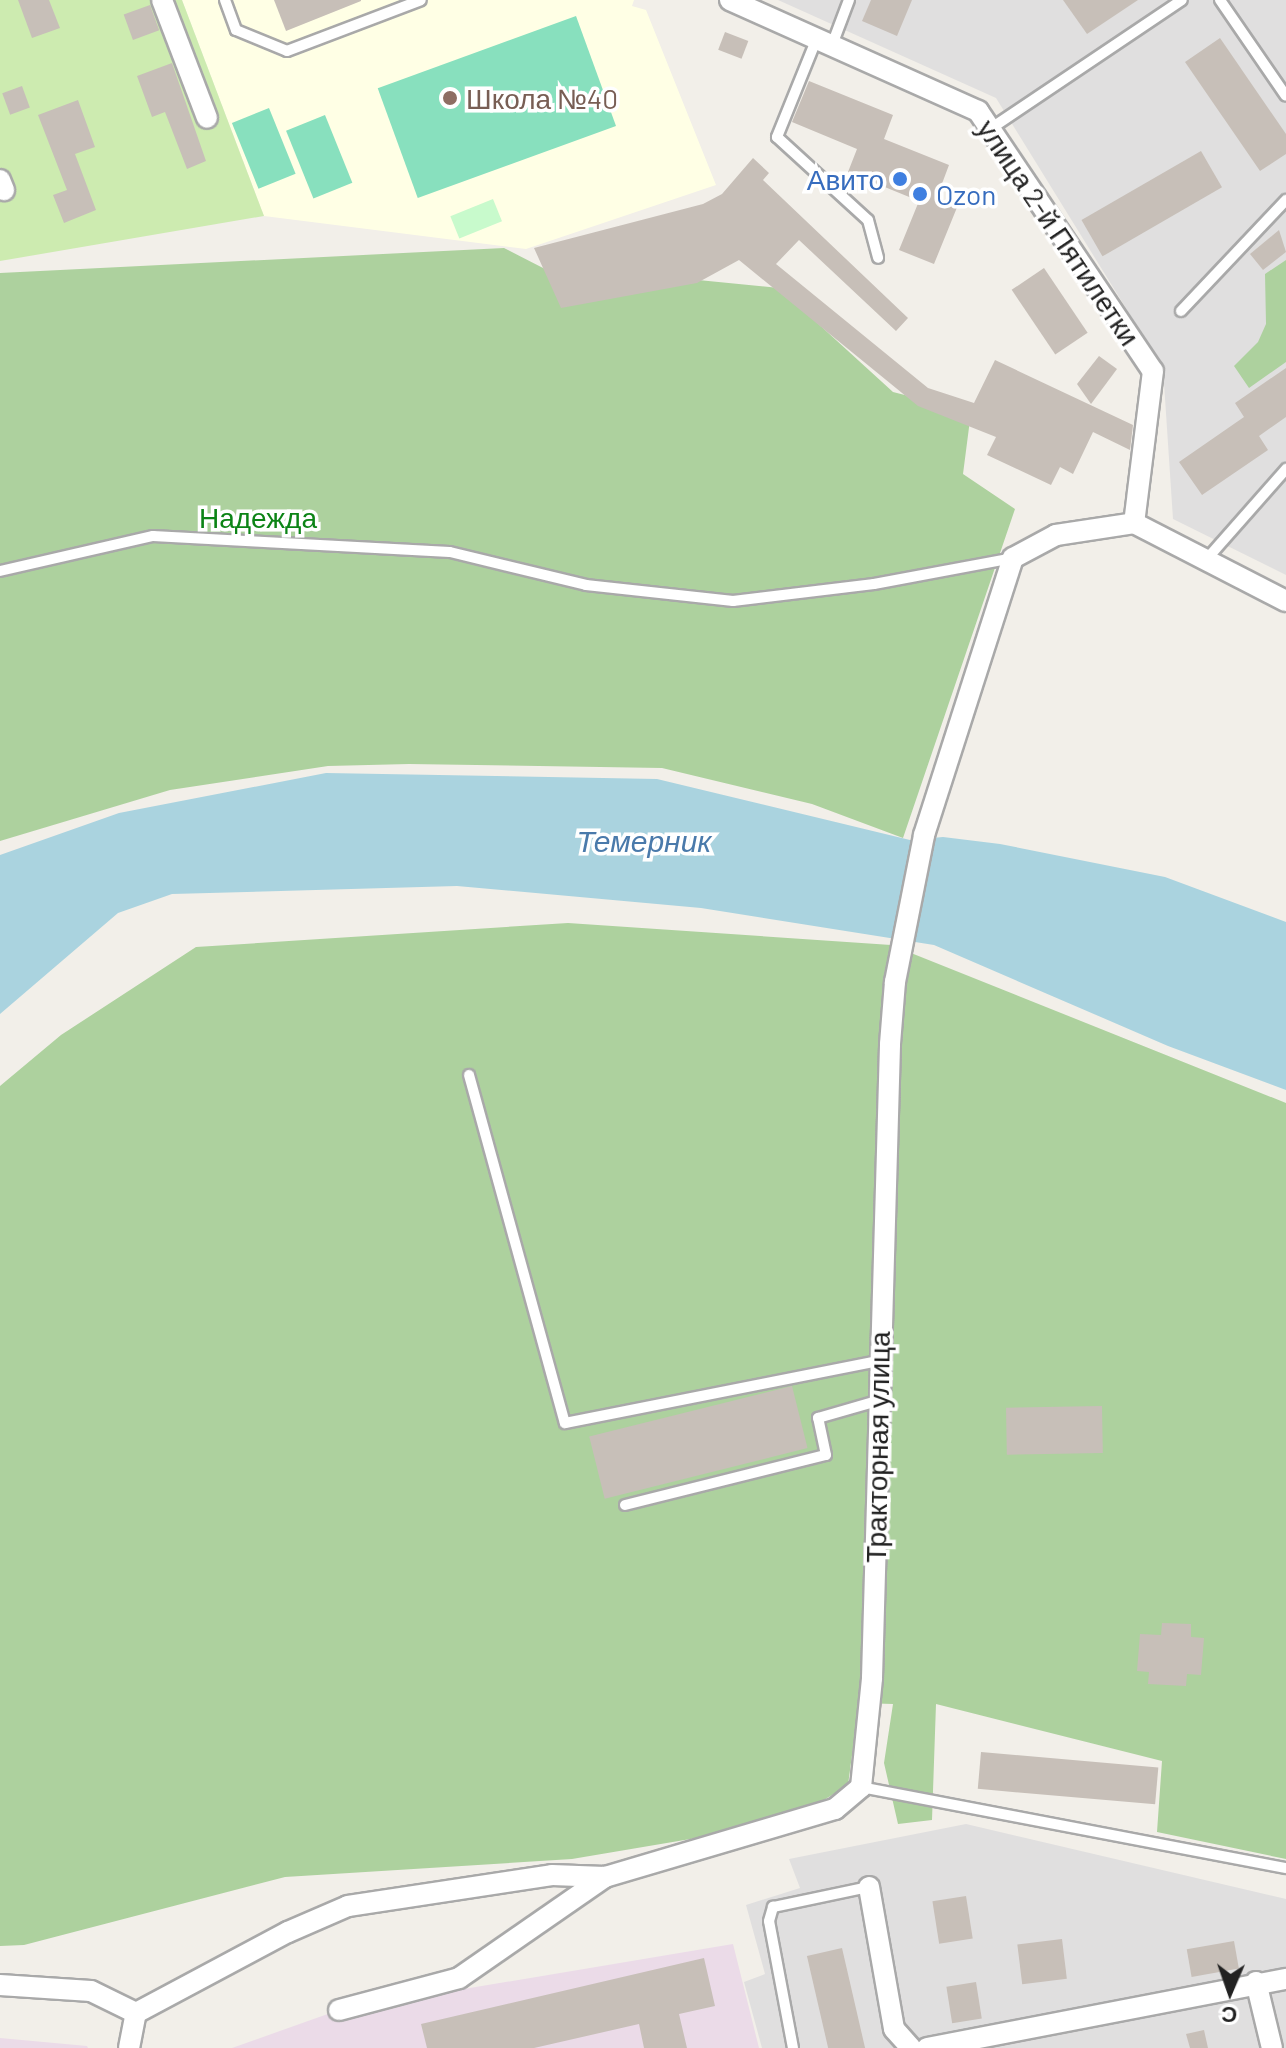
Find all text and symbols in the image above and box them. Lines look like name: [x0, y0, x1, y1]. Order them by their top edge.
place label: Школа №40: [466, 81, 618, 115]
marker: Школа №40: [441, 89, 459, 107]
street label: улица 2-й Пятилетки: [971, 113, 1147, 351]
place label: Авито: [807, 162, 884, 196]
marker: Авито: [891, 170, 909, 188]
place label: Ozon: [936, 177, 996, 211]
marker: Ozon: [911, 185, 929, 203]
park label: Надежда: [199, 500, 317, 534]
water label: Темерник: [577, 822, 711, 858]
street label: Тракторная улица: [858, 1331, 896, 1563]
north arrow: [1190, 1952, 1270, 2032]
text: С: [1221, 2003, 1238, 2029]

